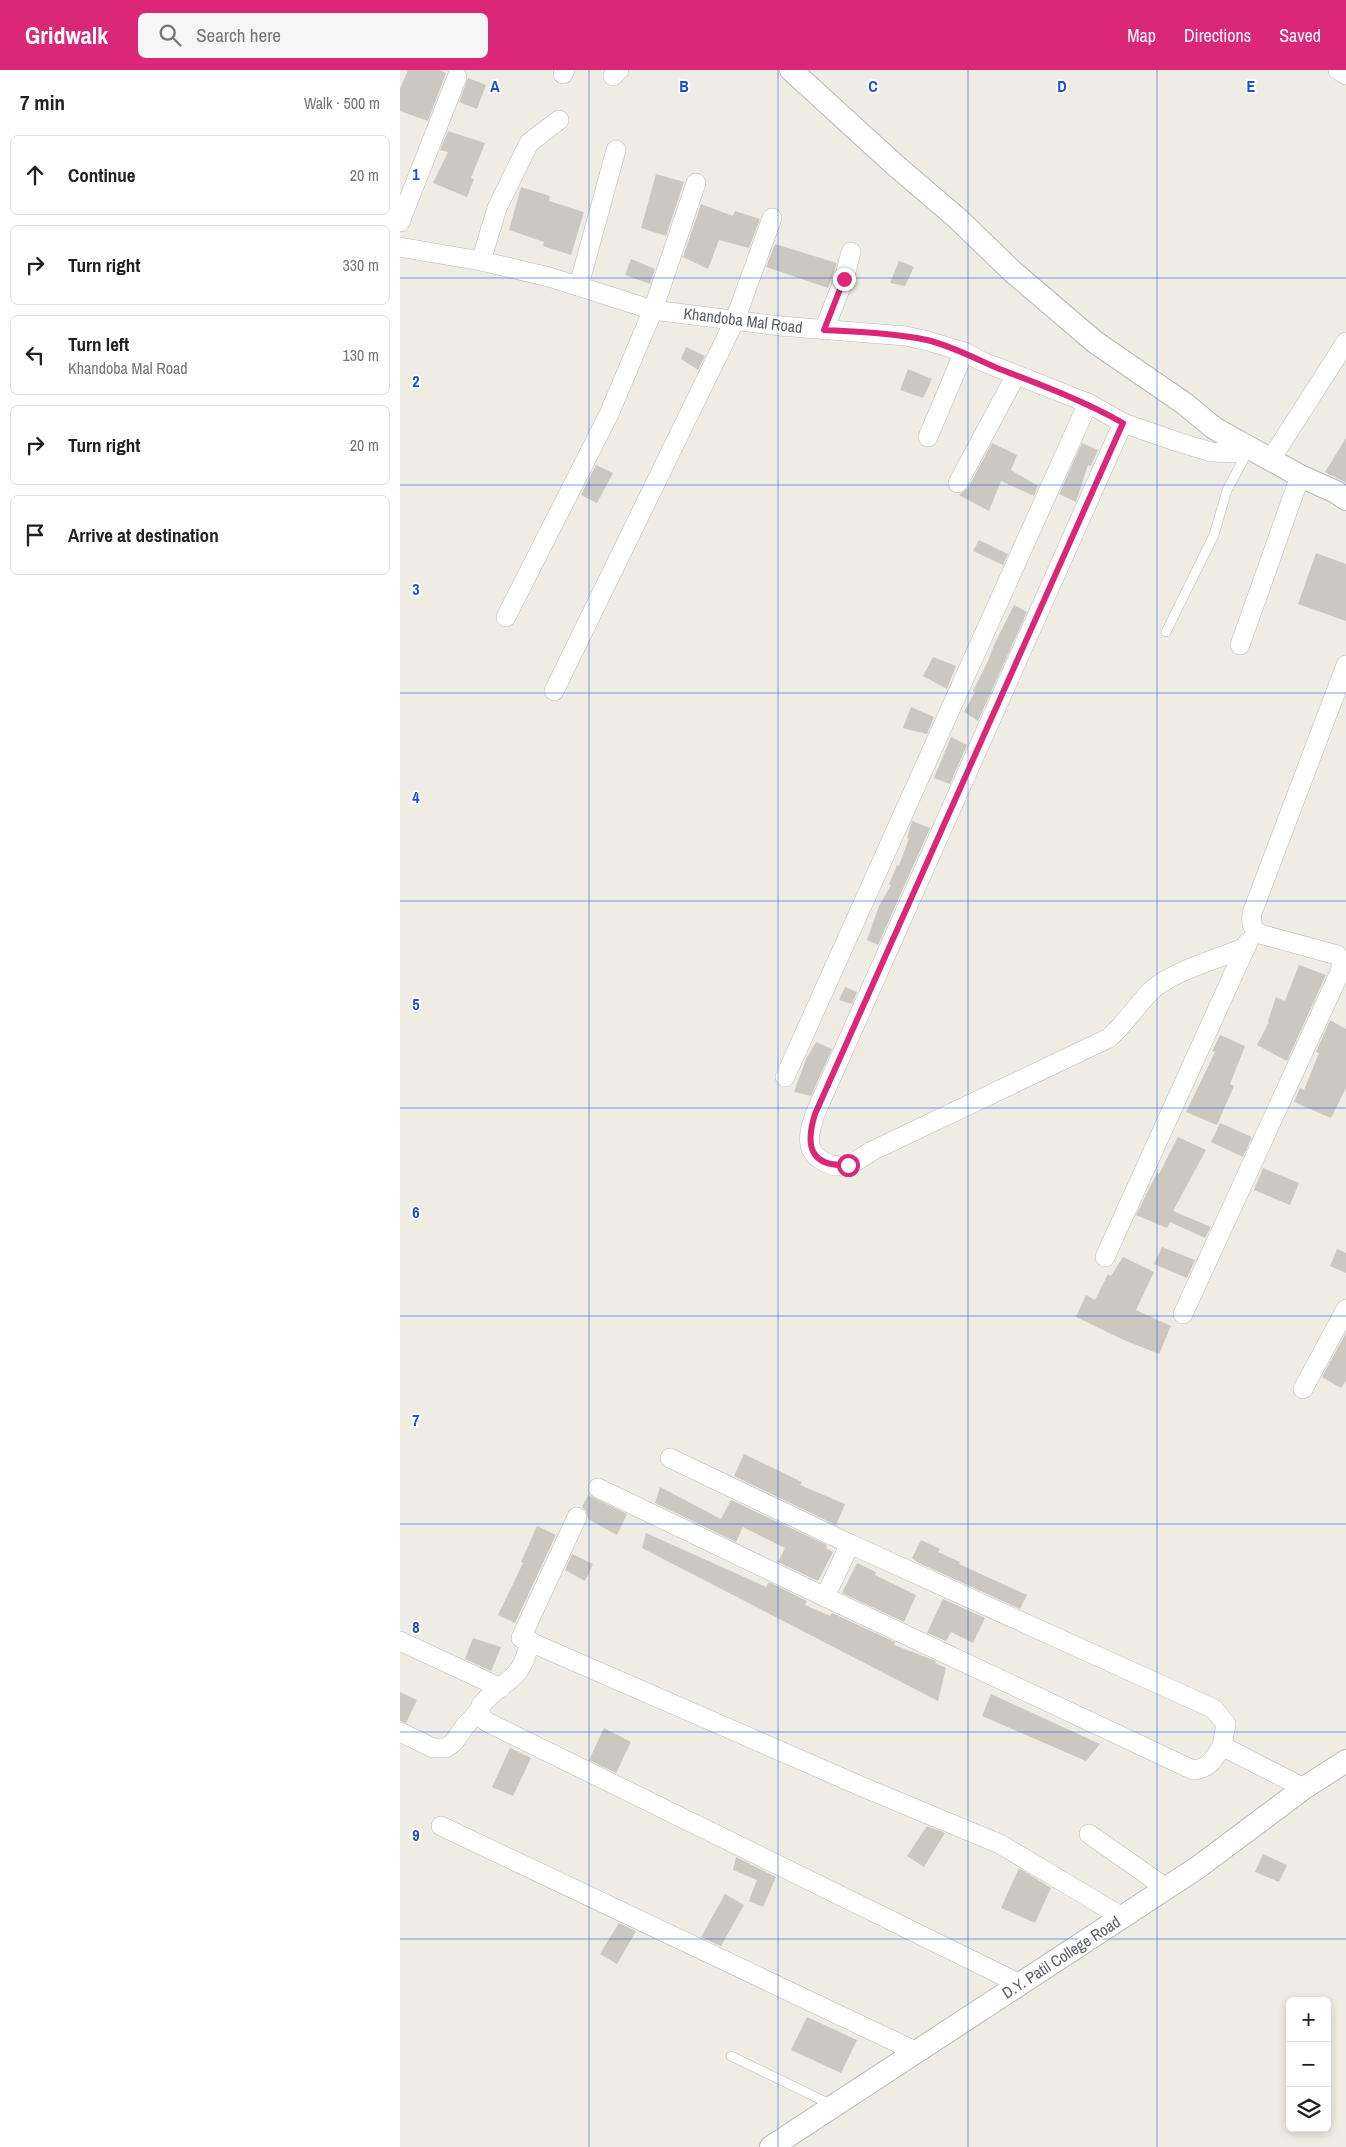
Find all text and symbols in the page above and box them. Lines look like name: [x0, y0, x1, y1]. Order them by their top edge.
search box: [138, 13, 488, 58]
text: Gridwalk: [25, 19, 108, 51]
icon: search: [156, 21, 184, 49]
text: Search here: [196, 22, 281, 48]
text: Map: [1127, 23, 1156, 48]
text: Directions: [1184, 23, 1251, 48]
text: Saved: [1279, 23, 1321, 48]
text: A: [490, 75, 500, 97]
text: B: [679, 75, 689, 97]
text: C: [868, 75, 878, 97]
text: D: [1057, 75, 1067, 97]
text: E: [1247, 75, 1256, 97]
text: 7 min: [20, 88, 65, 117]
text: Walk · 500 m: [304, 92, 380, 114]
icon: ahead: [21, 161, 49, 189]
text: Continue: [68, 162, 136, 188]
text: 1: [412, 163, 420, 185]
text: 20 m: [350, 164, 379, 186]
icon: right: [21, 251, 49, 279]
text: Turn right: [68, 252, 140, 278]
text: 330 m: [343, 254, 379, 276]
route end: [833, 268, 856, 291]
street label: Khandoba Mal Road: [682, 302, 804, 338]
text: Turn left: [68, 331, 129, 357]
icon: left: [21, 341, 49, 369]
text: 130 m: [343, 344, 379, 366]
text: Khandoba Mal Road: [68, 357, 188, 379]
text: 2: [412, 370, 420, 392]
icon: right: [21, 431, 49, 459]
text: Turn right: [68, 432, 140, 458]
text: 20 m: [350, 434, 379, 456]
icon: arrive: [21, 521, 49, 549]
text: Arrive at destination: [68, 522, 219, 548]
text: 3: [412, 578, 420, 600]
text: 4: [412, 786, 420, 808]
text: 5: [412, 993, 420, 1015]
route start: [837, 1154, 860, 1177]
text: 6: [412, 1201, 420, 1223]
text: 7: [412, 1409, 420, 1431]
text: 8: [412, 1616, 420, 1638]
text: 9: [412, 1824, 420, 1846]
street label: D.Y. Patil College Road: [998, 1910, 1124, 2004]
map controls: [1286, 1997, 1331, 2132]
button: +: [1286, 1997, 1331, 2042]
button: −: [1286, 2042, 1331, 2087]
button: layers: [1286, 2087, 1331, 2132]

